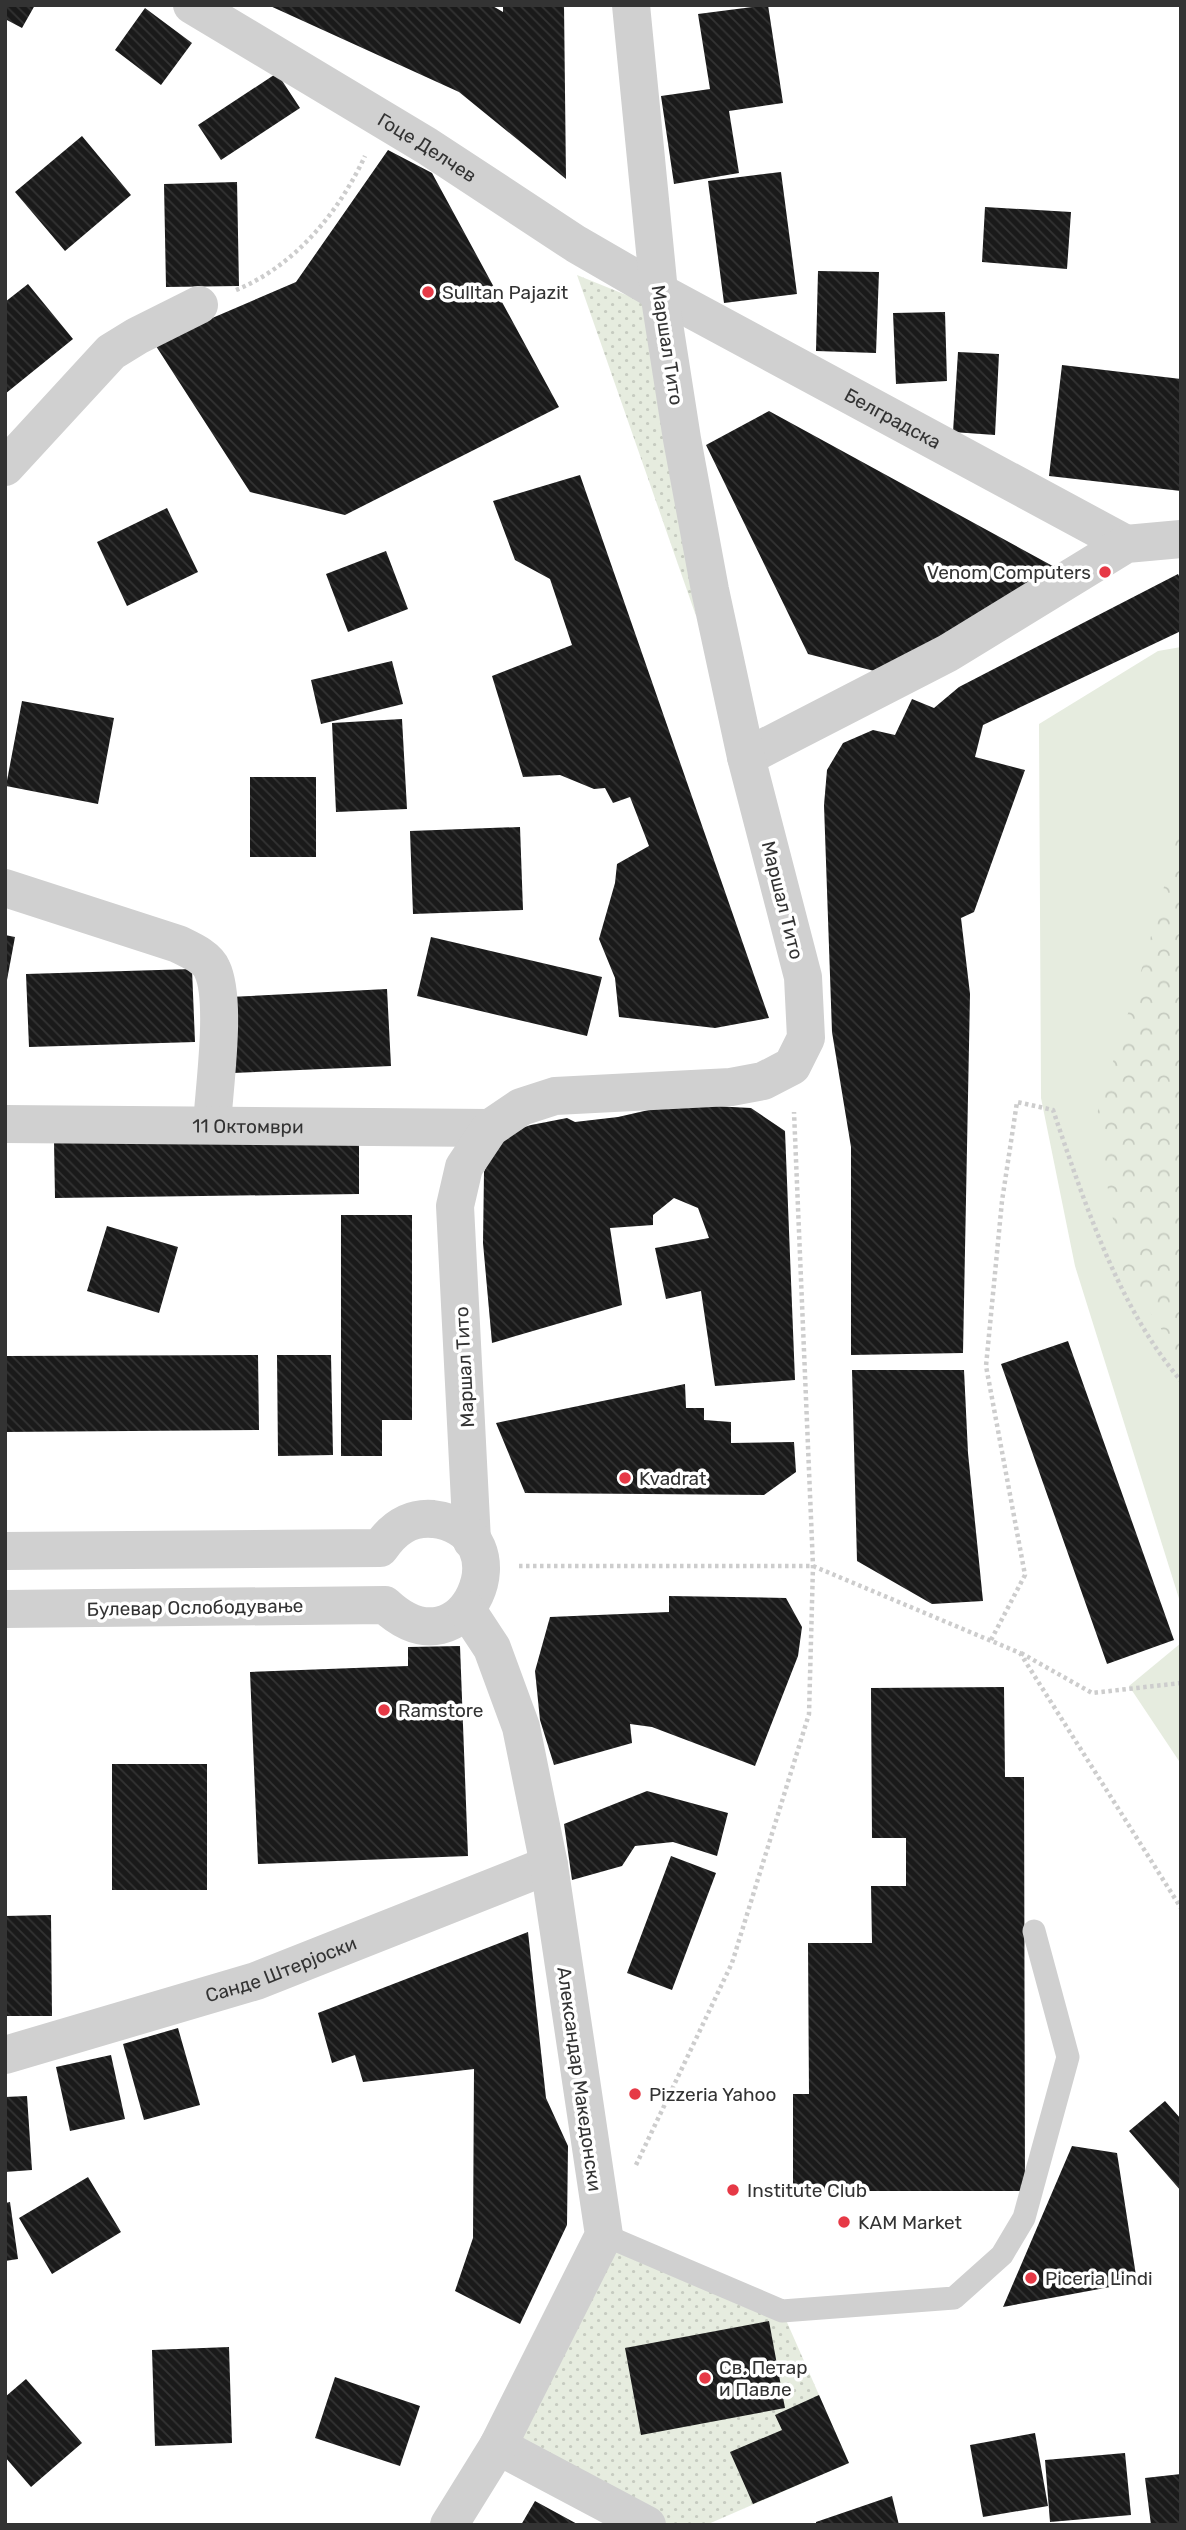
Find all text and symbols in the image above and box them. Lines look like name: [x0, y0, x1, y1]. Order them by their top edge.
street label: Гоце Делчев: [373, 108, 481, 187]
place label: Sulltan Pajazit: [442, 281, 569, 304]
street label: Маршал Тито: [647, 283, 688, 407]
marker: Sulltan Pajazit: [420, 284, 436, 300]
street label: Белградска: [840, 383, 945, 454]
place label: Venom Computers: [927, 561, 1091, 584]
marker: Venom Computers: [1097, 564, 1113, 580]
street label: Маршал Тито: [757, 839, 808, 962]
street label: 11 Октомври: [192, 1115, 304, 1138]
street label: Маршал Тито: [450, 1306, 479, 1428]
place label: Kvadrat: [639, 1467, 707, 1490]
marker: Kvadrat: [617, 1470, 633, 1486]
street label: Булевар Ослободување: [86, 1594, 304, 1621]
place label: Ramstore: [398, 1699, 484, 1722]
marker: Ramstore: [376, 1702, 392, 1718]
street label: Санде Штерјоски: [203, 1931, 360, 2007]
street label: Александар Македонски: [552, 1965, 607, 2193]
place label: Pizzeria Yahoo: [649, 2083, 776, 2106]
marker: Pizzeria Yahoo: [627, 2086, 643, 2102]
place label: Institute Club: [747, 2179, 867, 2202]
marker: Institute Club: [725, 2182, 741, 2198]
place label: KAM Market: [858, 2211, 963, 2234]
marker: KAM Market: [836, 2214, 852, 2230]
place label: Piceria Lindi: [1045, 2267, 1153, 2290]
marker: Piceria Lindi: [1023, 2270, 1039, 2286]
place label: Св. Петар и Павле: [719, 2356, 808, 2401]
marker: Св. Петар и Павле: [697, 2370, 713, 2386]

